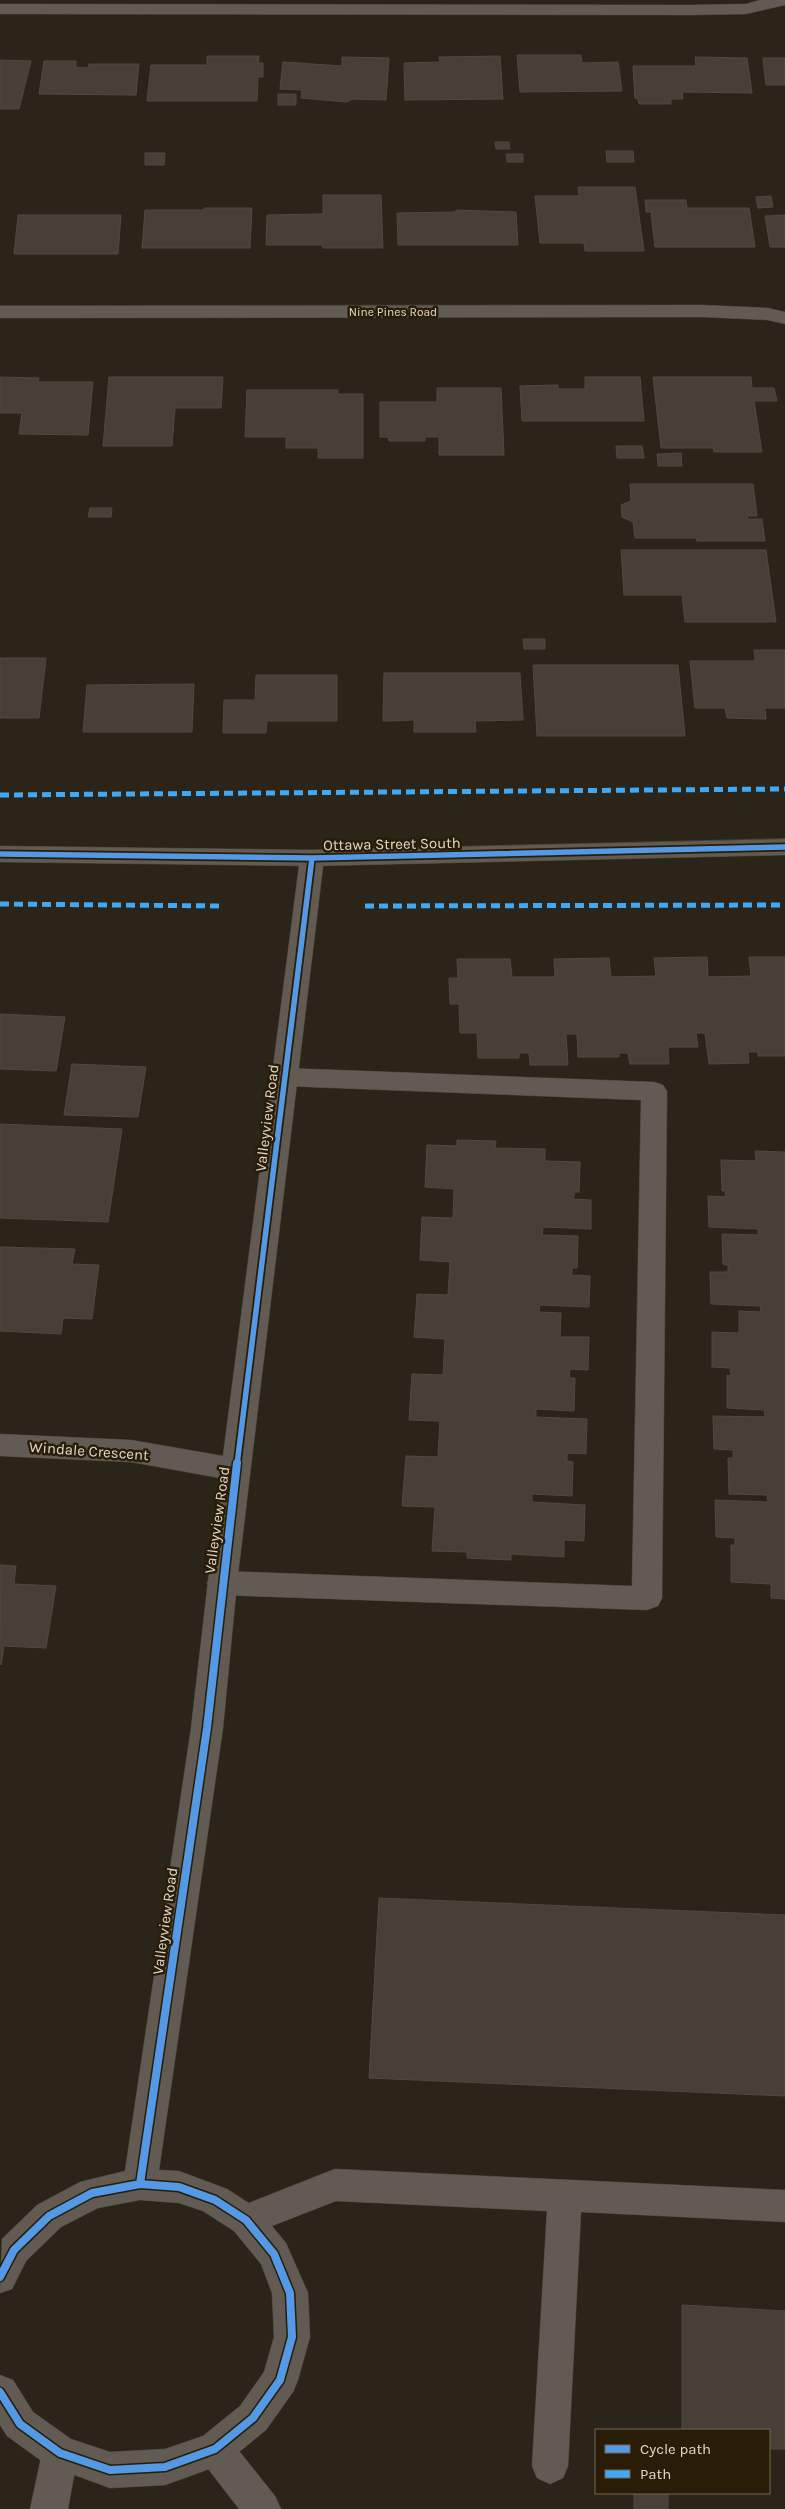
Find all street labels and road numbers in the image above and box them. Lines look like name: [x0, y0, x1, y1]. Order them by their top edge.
street label: Nine Pines Road: [349, 305, 437, 319]
street label: Ottawa Street South: [323, 834, 461, 854]
street label: Valleyview Road: [251, 1063, 283, 1173]
street label: Windale Crescent: [29, 1438, 150, 1464]
street label: Valleyview Road: [201, 1465, 233, 1575]
street label: Valleyview Road: [149, 1866, 181, 1976]

